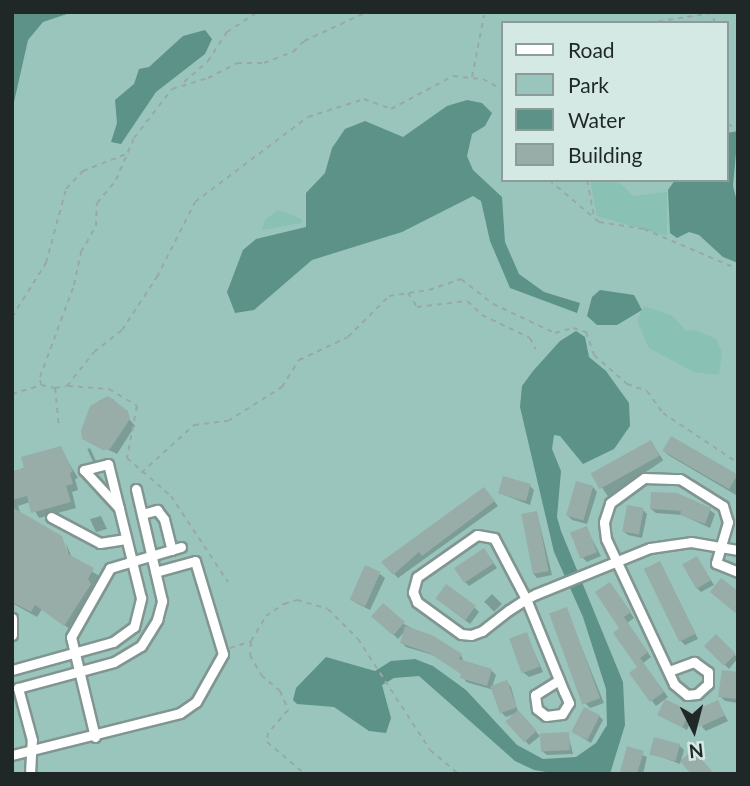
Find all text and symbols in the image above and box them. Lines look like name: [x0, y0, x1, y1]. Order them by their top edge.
legend: [502, 21, 729, 182]
text: Road: [568, 37, 615, 62]
text: Park: [568, 72, 609, 97]
text: Water: [568, 107, 625, 132]
text: Building: [568, 142, 643, 167]
north arrow: [659, 695, 729, 765]
text: N: [688, 739, 705, 764]

